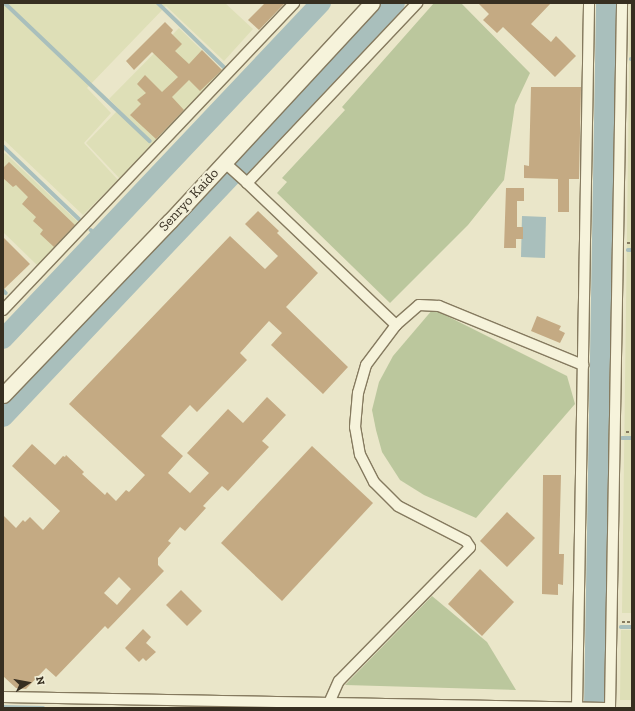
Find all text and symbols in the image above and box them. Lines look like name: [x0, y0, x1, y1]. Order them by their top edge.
street label: Senryo Kaido: [156, 165, 222, 235]
north arrow: [8, 663, 48, 703]
text: N: [33, 675, 47, 686]

